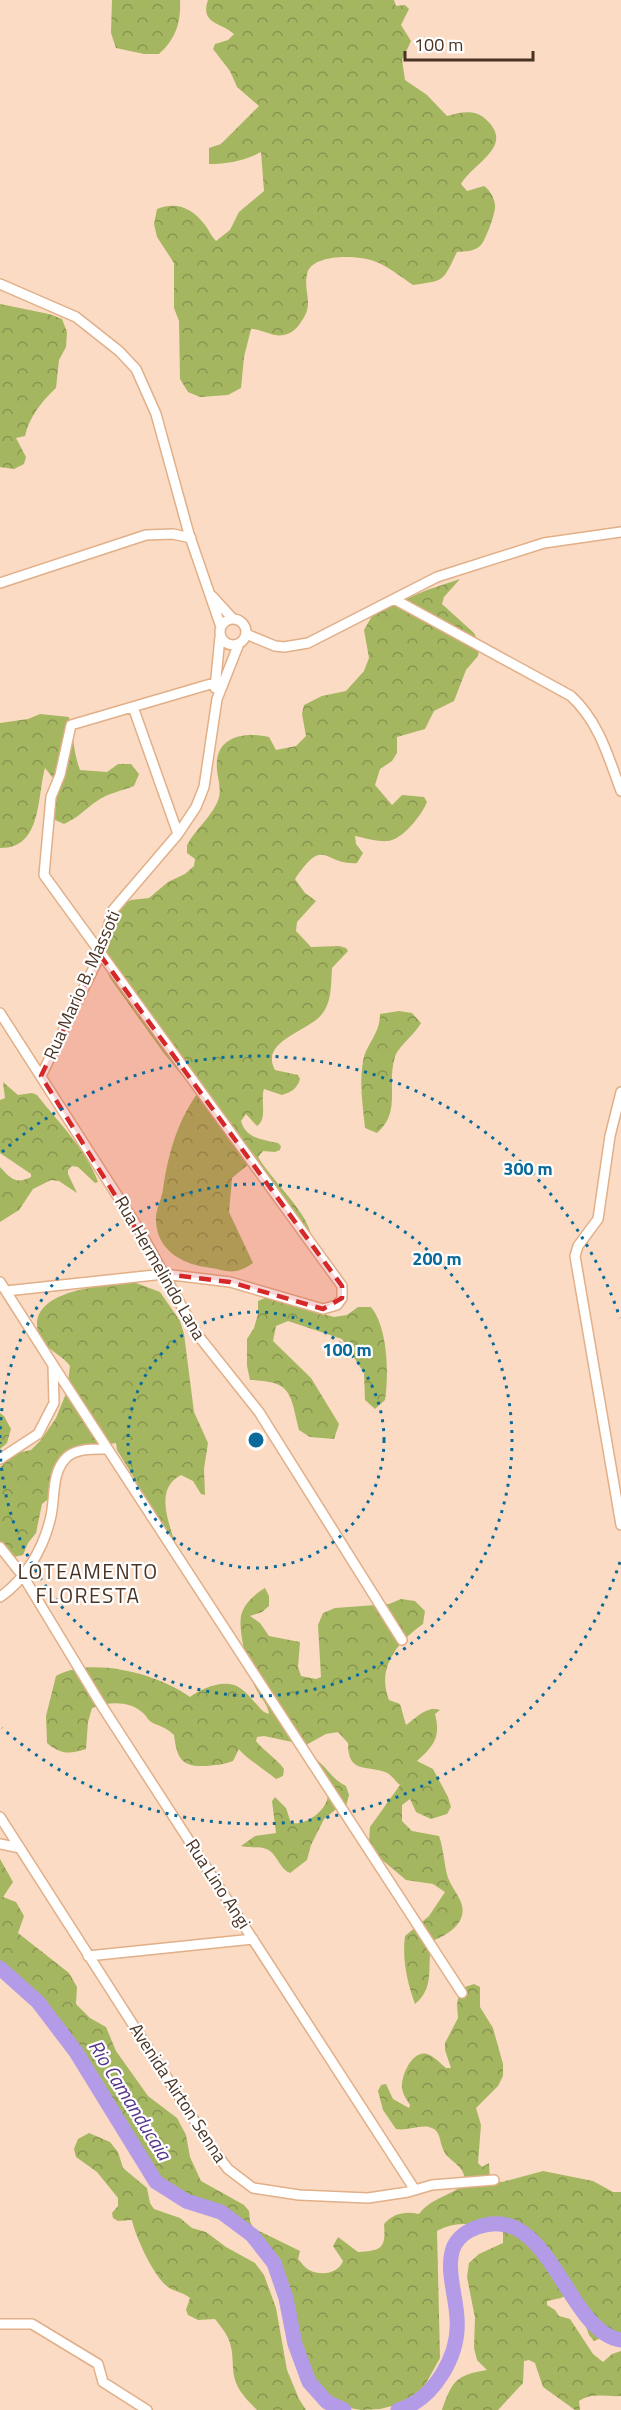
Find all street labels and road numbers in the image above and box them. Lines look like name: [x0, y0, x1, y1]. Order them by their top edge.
street label: Rua Mario B. Massoti: [36, 906, 127, 1064]
street label: Rua Hermelindo Lana: [108, 1191, 213, 1345]
street label: Rua Lino Angi: [179, 1833, 258, 1934]
street label: Avenida Airton Senna: [123, 2018, 234, 2168]

